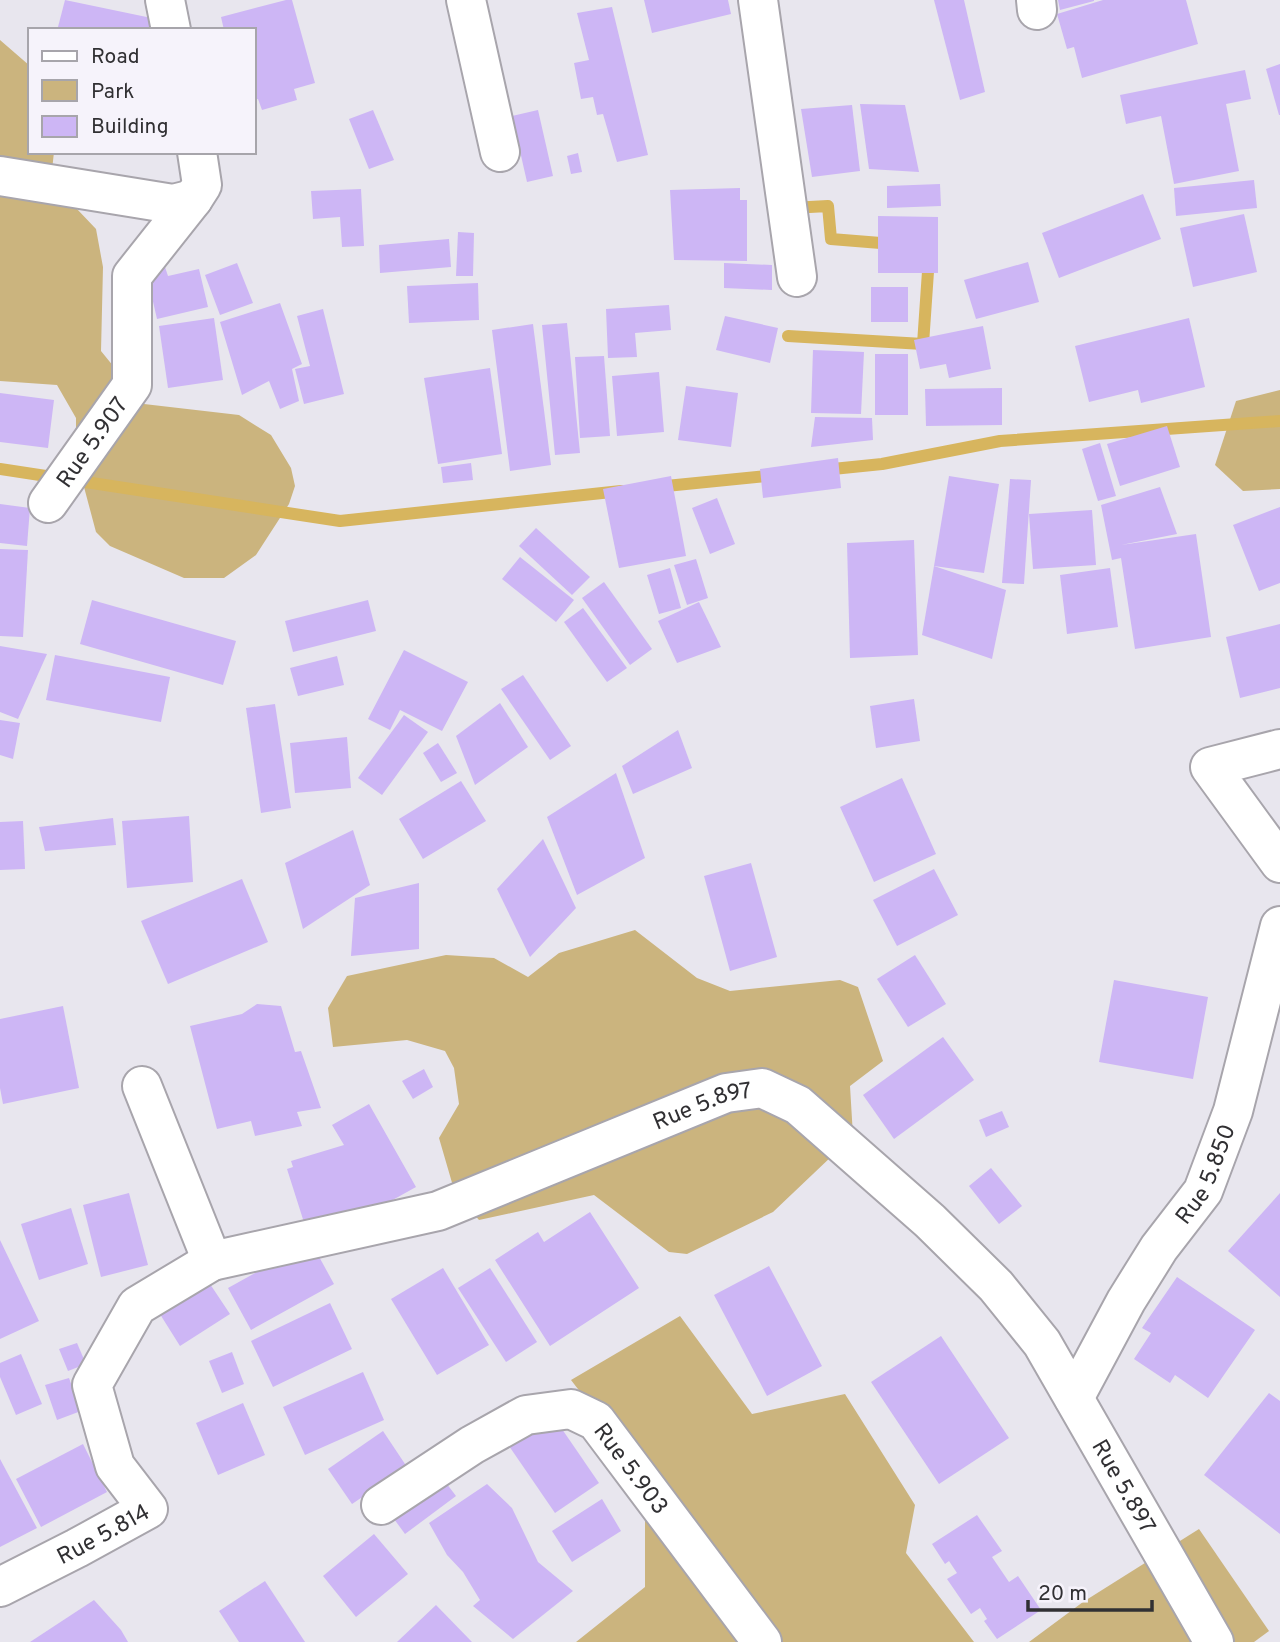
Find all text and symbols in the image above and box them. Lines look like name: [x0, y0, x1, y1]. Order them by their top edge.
legend: [28, 28, 256, 154]
text: Road: [91, 44, 140, 71]
text: Park: [91, 79, 134, 106]
text: Building: [91, 114, 169, 141]
street label: Rue 5.907: [51, 392, 136, 494]
street label: Rue 5.897: [649, 1078, 754, 1138]
street label: Rue 5.850: [1171, 1121, 1244, 1231]
street label: Rue 5.903: [586, 1418, 673, 1521]
street label: Rue 5.897: [1084, 1435, 1161, 1539]
street label: Rue 5.814: [53, 1499, 156, 1573]
scale bar: [1028, 1568, 1152, 1612]
text: 20 m: [1038, 1581, 1087, 1608]

